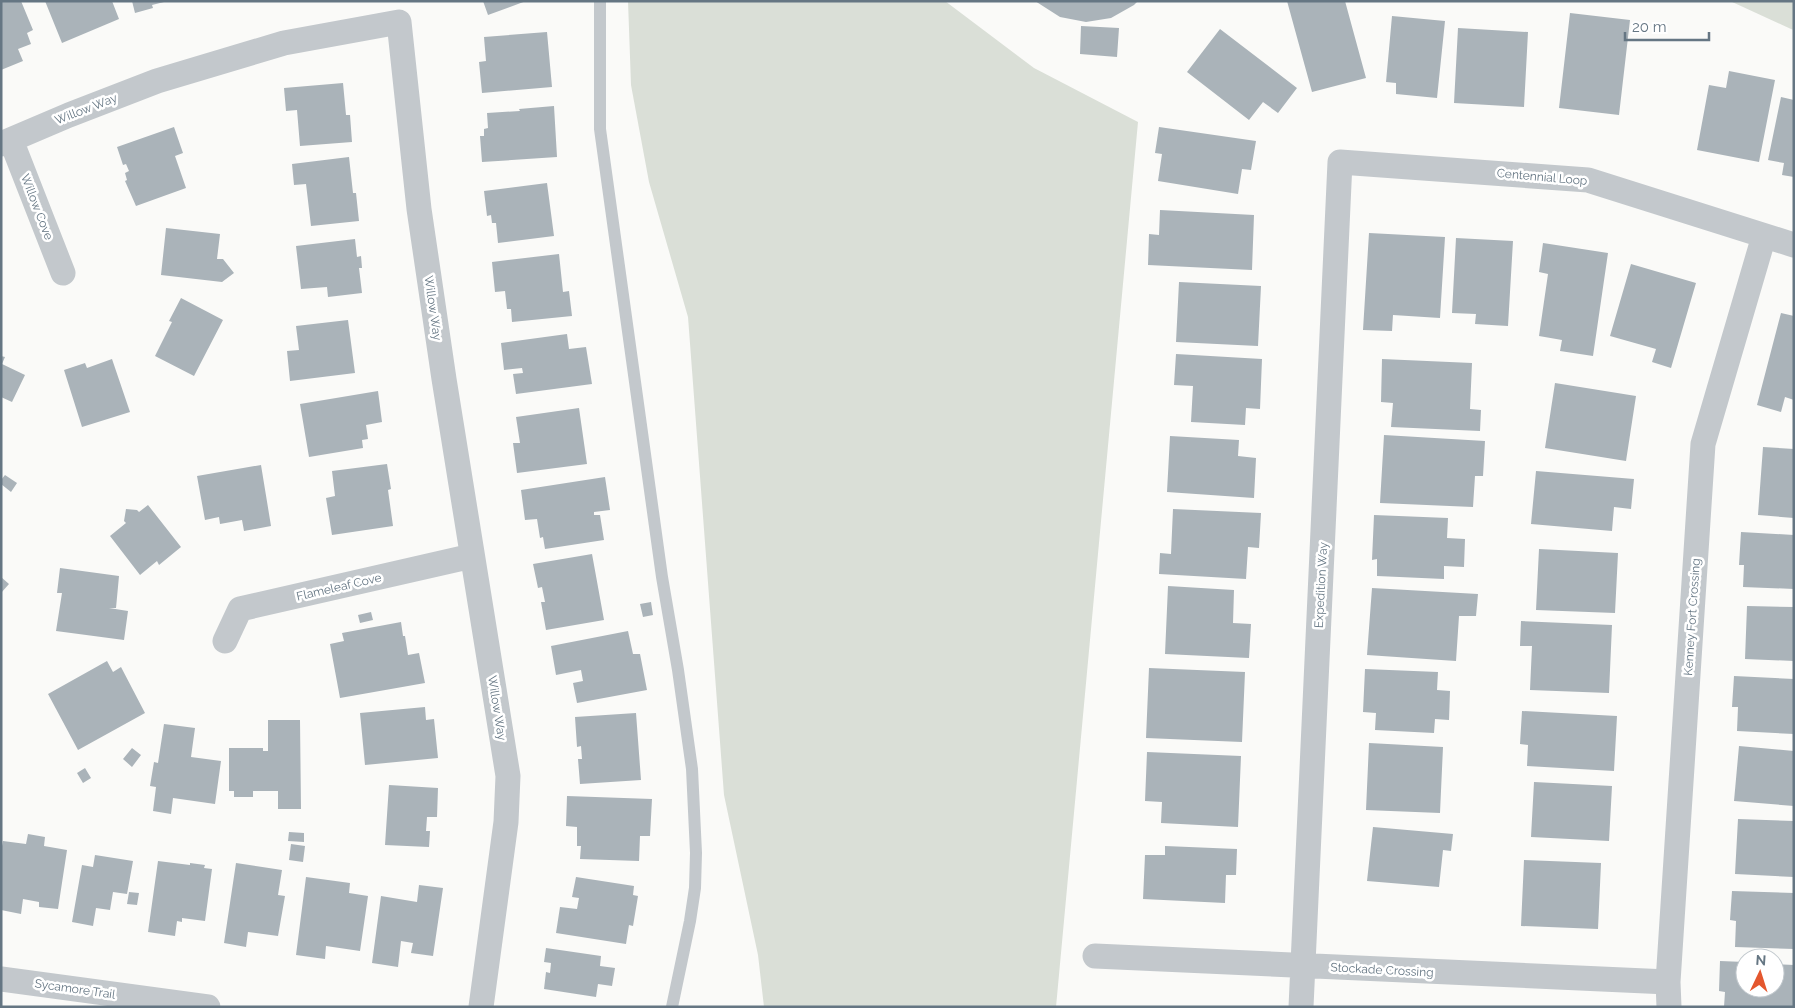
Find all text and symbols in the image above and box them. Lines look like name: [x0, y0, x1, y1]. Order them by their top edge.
scale bar: [1625, 10, 1709, 42]
text: 20 m: [1632, 18, 1667, 36]
street label: Willow Way: [53, 91, 120, 127]
street label: Centennial Loop: [1496, 166, 1588, 188]
street label: Willow Cove: [18, 172, 56, 242]
street label: Willow Way: [422, 275, 445, 342]
street label: Expedition Way: [1312, 541, 1330, 628]
street label: Kenney Fort Crossing: [1681, 558, 1703, 676]
street label: Flameleaf Cove: [295, 570, 383, 604]
street label: Willow Way: [485, 675, 509, 742]
north arrow: [1735, 948, 1785, 998]
text: N: [1755, 952, 1767, 968]
street label: Stockade Crossing: [1330, 960, 1434, 980]
street label: Sycamore Trail: [34, 976, 117, 1002]

